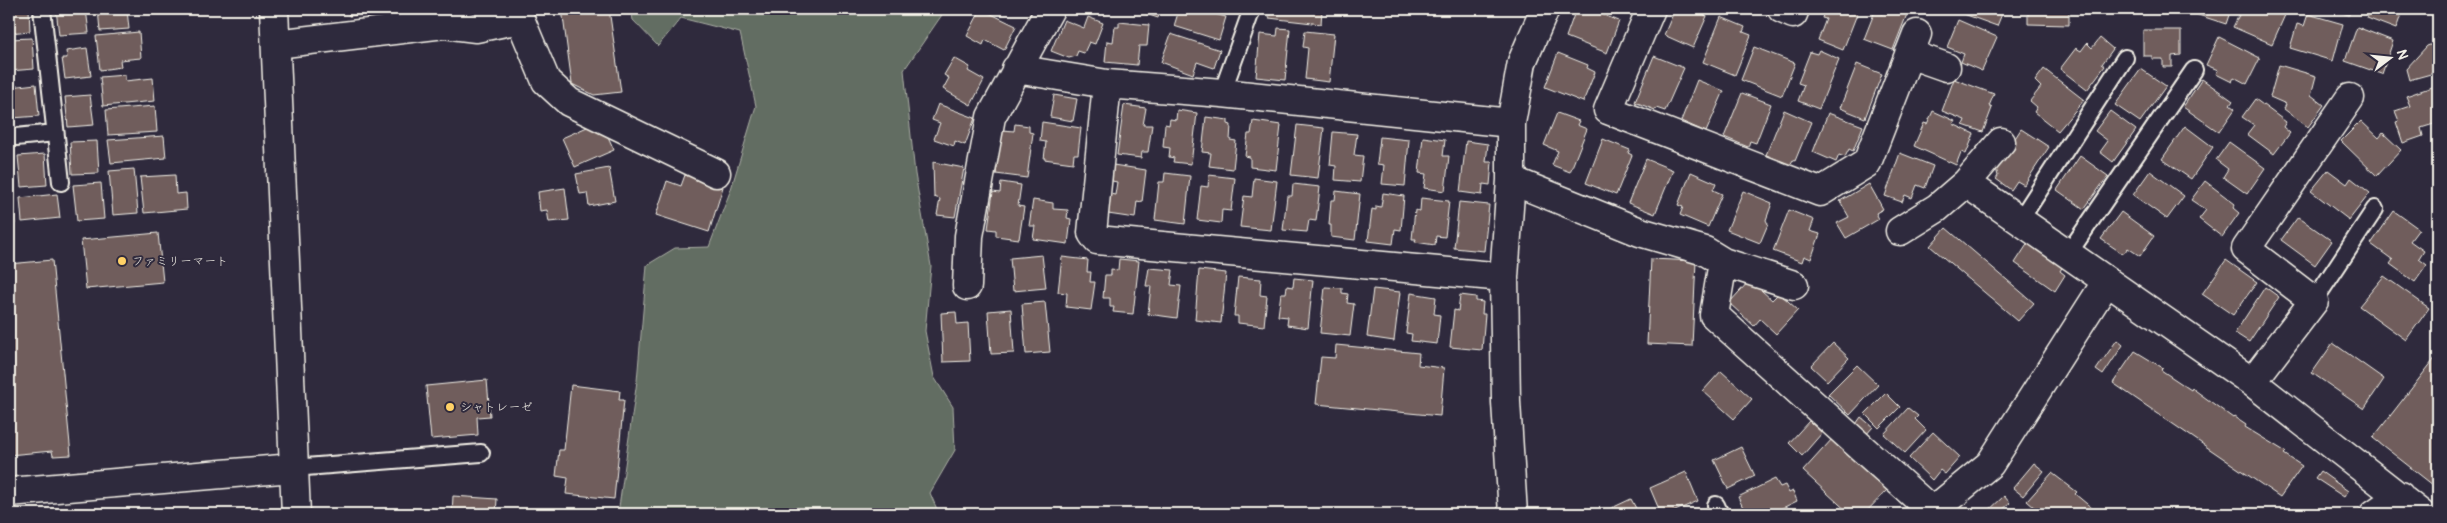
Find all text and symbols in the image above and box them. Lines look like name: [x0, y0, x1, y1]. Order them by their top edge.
north arrow: [2364, 32, 2414, 82]
text: N: [2393, 48, 2411, 61]
place label: ファミリーマート: [132, 254, 228, 269]
marker: ファミリーマート: [116, 255, 128, 267]
place label: シャトレーゼ: [460, 400, 532, 415]
marker: シャトレーゼ: [444, 401, 456, 413]

